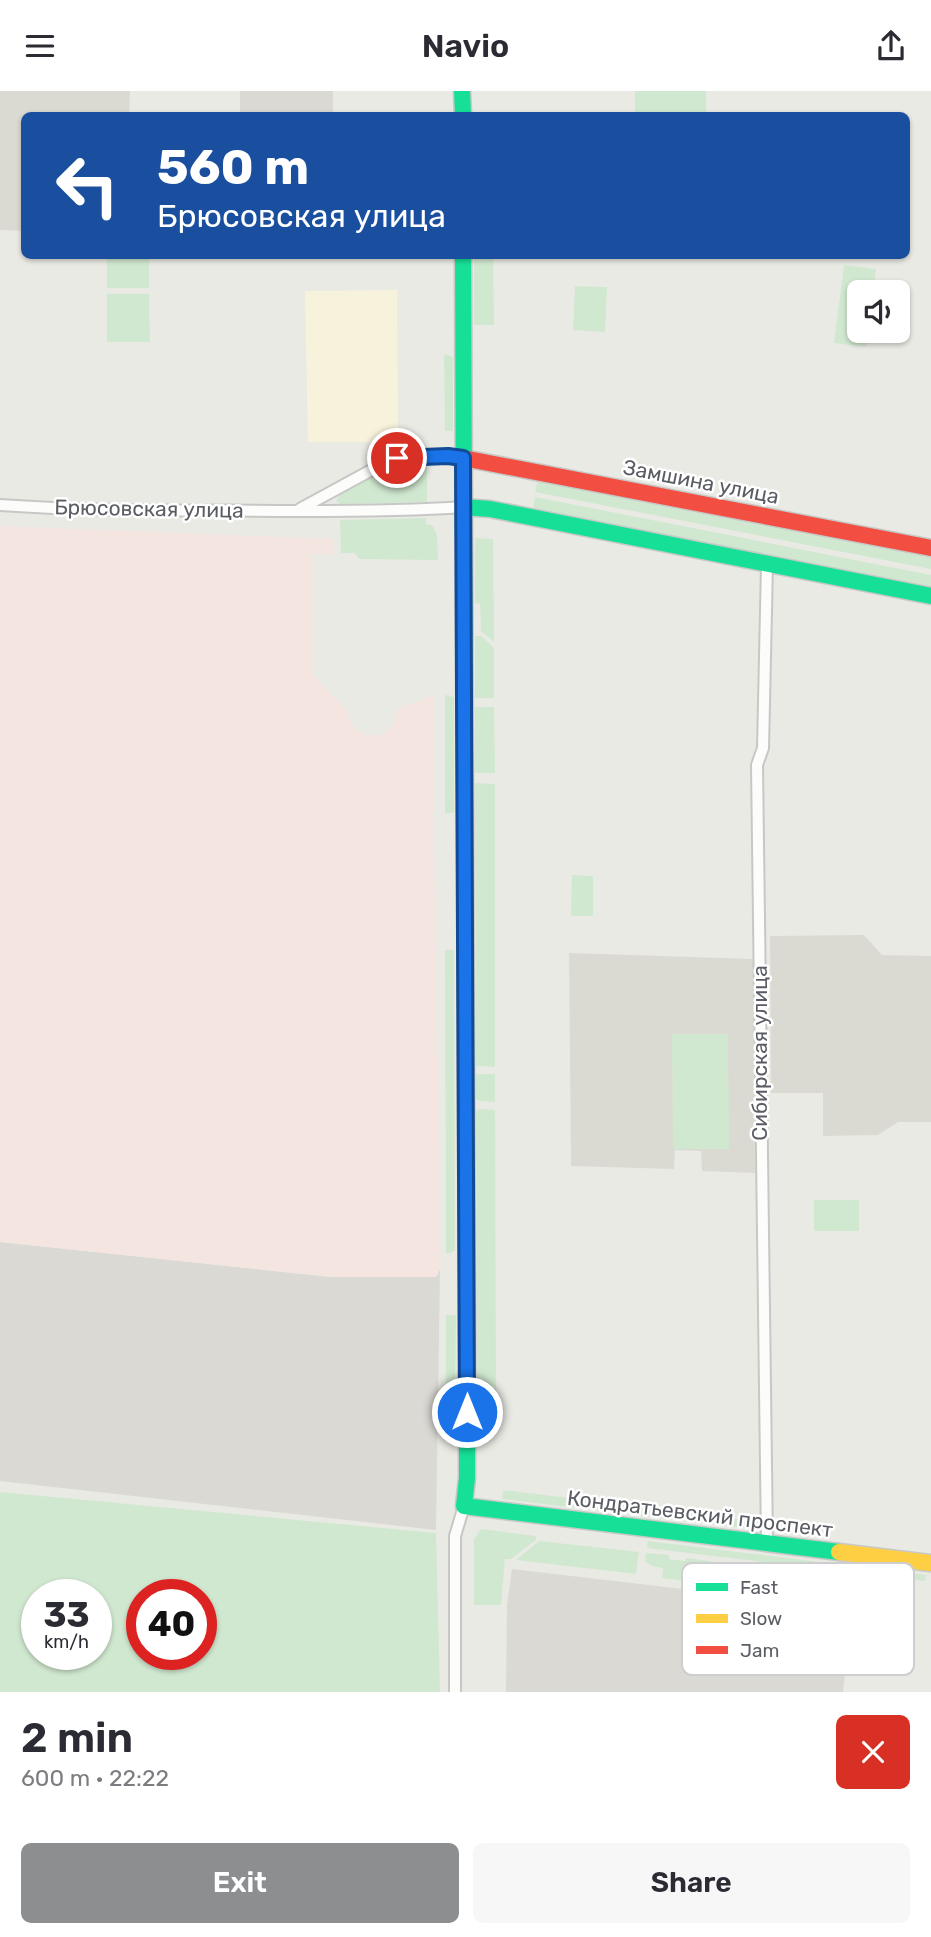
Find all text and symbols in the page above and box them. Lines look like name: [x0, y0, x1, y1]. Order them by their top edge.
icon: menu: [21, 27, 59, 65]
text: Navio: [422, 27, 509, 65]
icon: share: [872, 27, 910, 65]
text: 560 m: [157, 138, 309, 196]
icon: left: [42, 140, 133, 231]
text: Брюсовская улица: [157, 197, 446, 235]
map controls: [847, 280, 910, 343]
button: sound: [847, 280, 910, 343]
pin: [367, 428, 427, 488]
icon: arrive: [378, 439, 416, 477]
street label: Замшина улица: [621, 454, 781, 509]
street label: Брюсовская улица: [54, 494, 244, 523]
street label: Сибирская улица: [747, 965, 772, 1141]
position arrow: [430, 1375, 504, 1449]
street label: Кондратьевский проспект: [566, 1485, 835, 1542]
legend: [682, 1563, 914, 1675]
text: Fast: [740, 1576, 779, 1599]
speed limit sign: 40: [126, 1579, 217, 1670]
text: 33: [43, 1594, 90, 1636]
text: Slow: [740, 1607, 782, 1630]
text: km/h: [44, 1631, 89, 1653]
text: Jam: [740, 1639, 779, 1662]
text: 2 min: [21, 1713, 133, 1763]
button: close: [836, 1715, 910, 1789]
text: 600 m · 22:22: [21, 1764, 169, 1792]
button: Exit: [21, 1843, 459, 1923]
button: Share: [473, 1843, 910, 1923]

